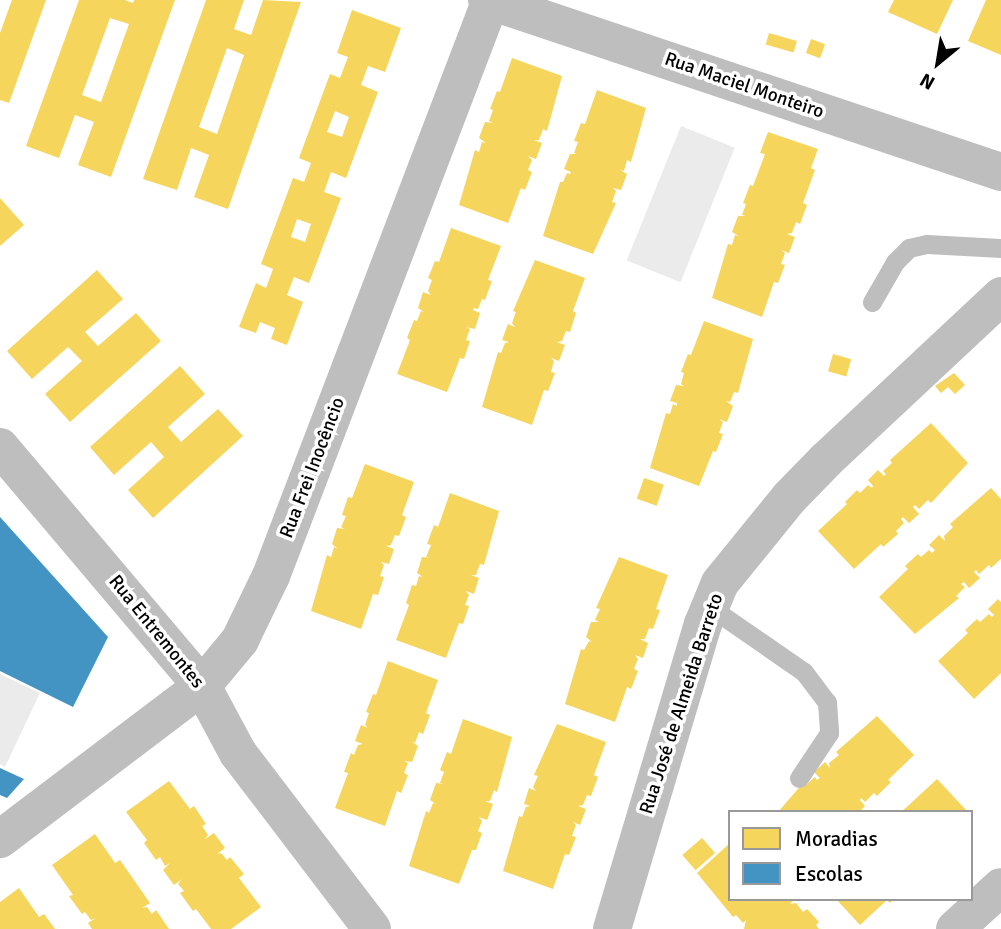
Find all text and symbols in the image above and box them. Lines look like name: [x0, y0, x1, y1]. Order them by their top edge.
north arrow: [903, 28, 973, 98]
street label: Rua Maciel Monteiro: [661, 48, 827, 124]
text: N: [916, 67, 939, 95]
street label: Rua Frei Inocêncio: [276, 394, 350, 542]
street label: Rua Entremontes: [103, 571, 209, 693]
street label: Rua José de Almeida Barreto: [636, 591, 728, 817]
legend: [728, 810, 973, 901]
text: Moradias: [795, 826, 878, 852]
text: Escolas: [795, 861, 863, 887]

